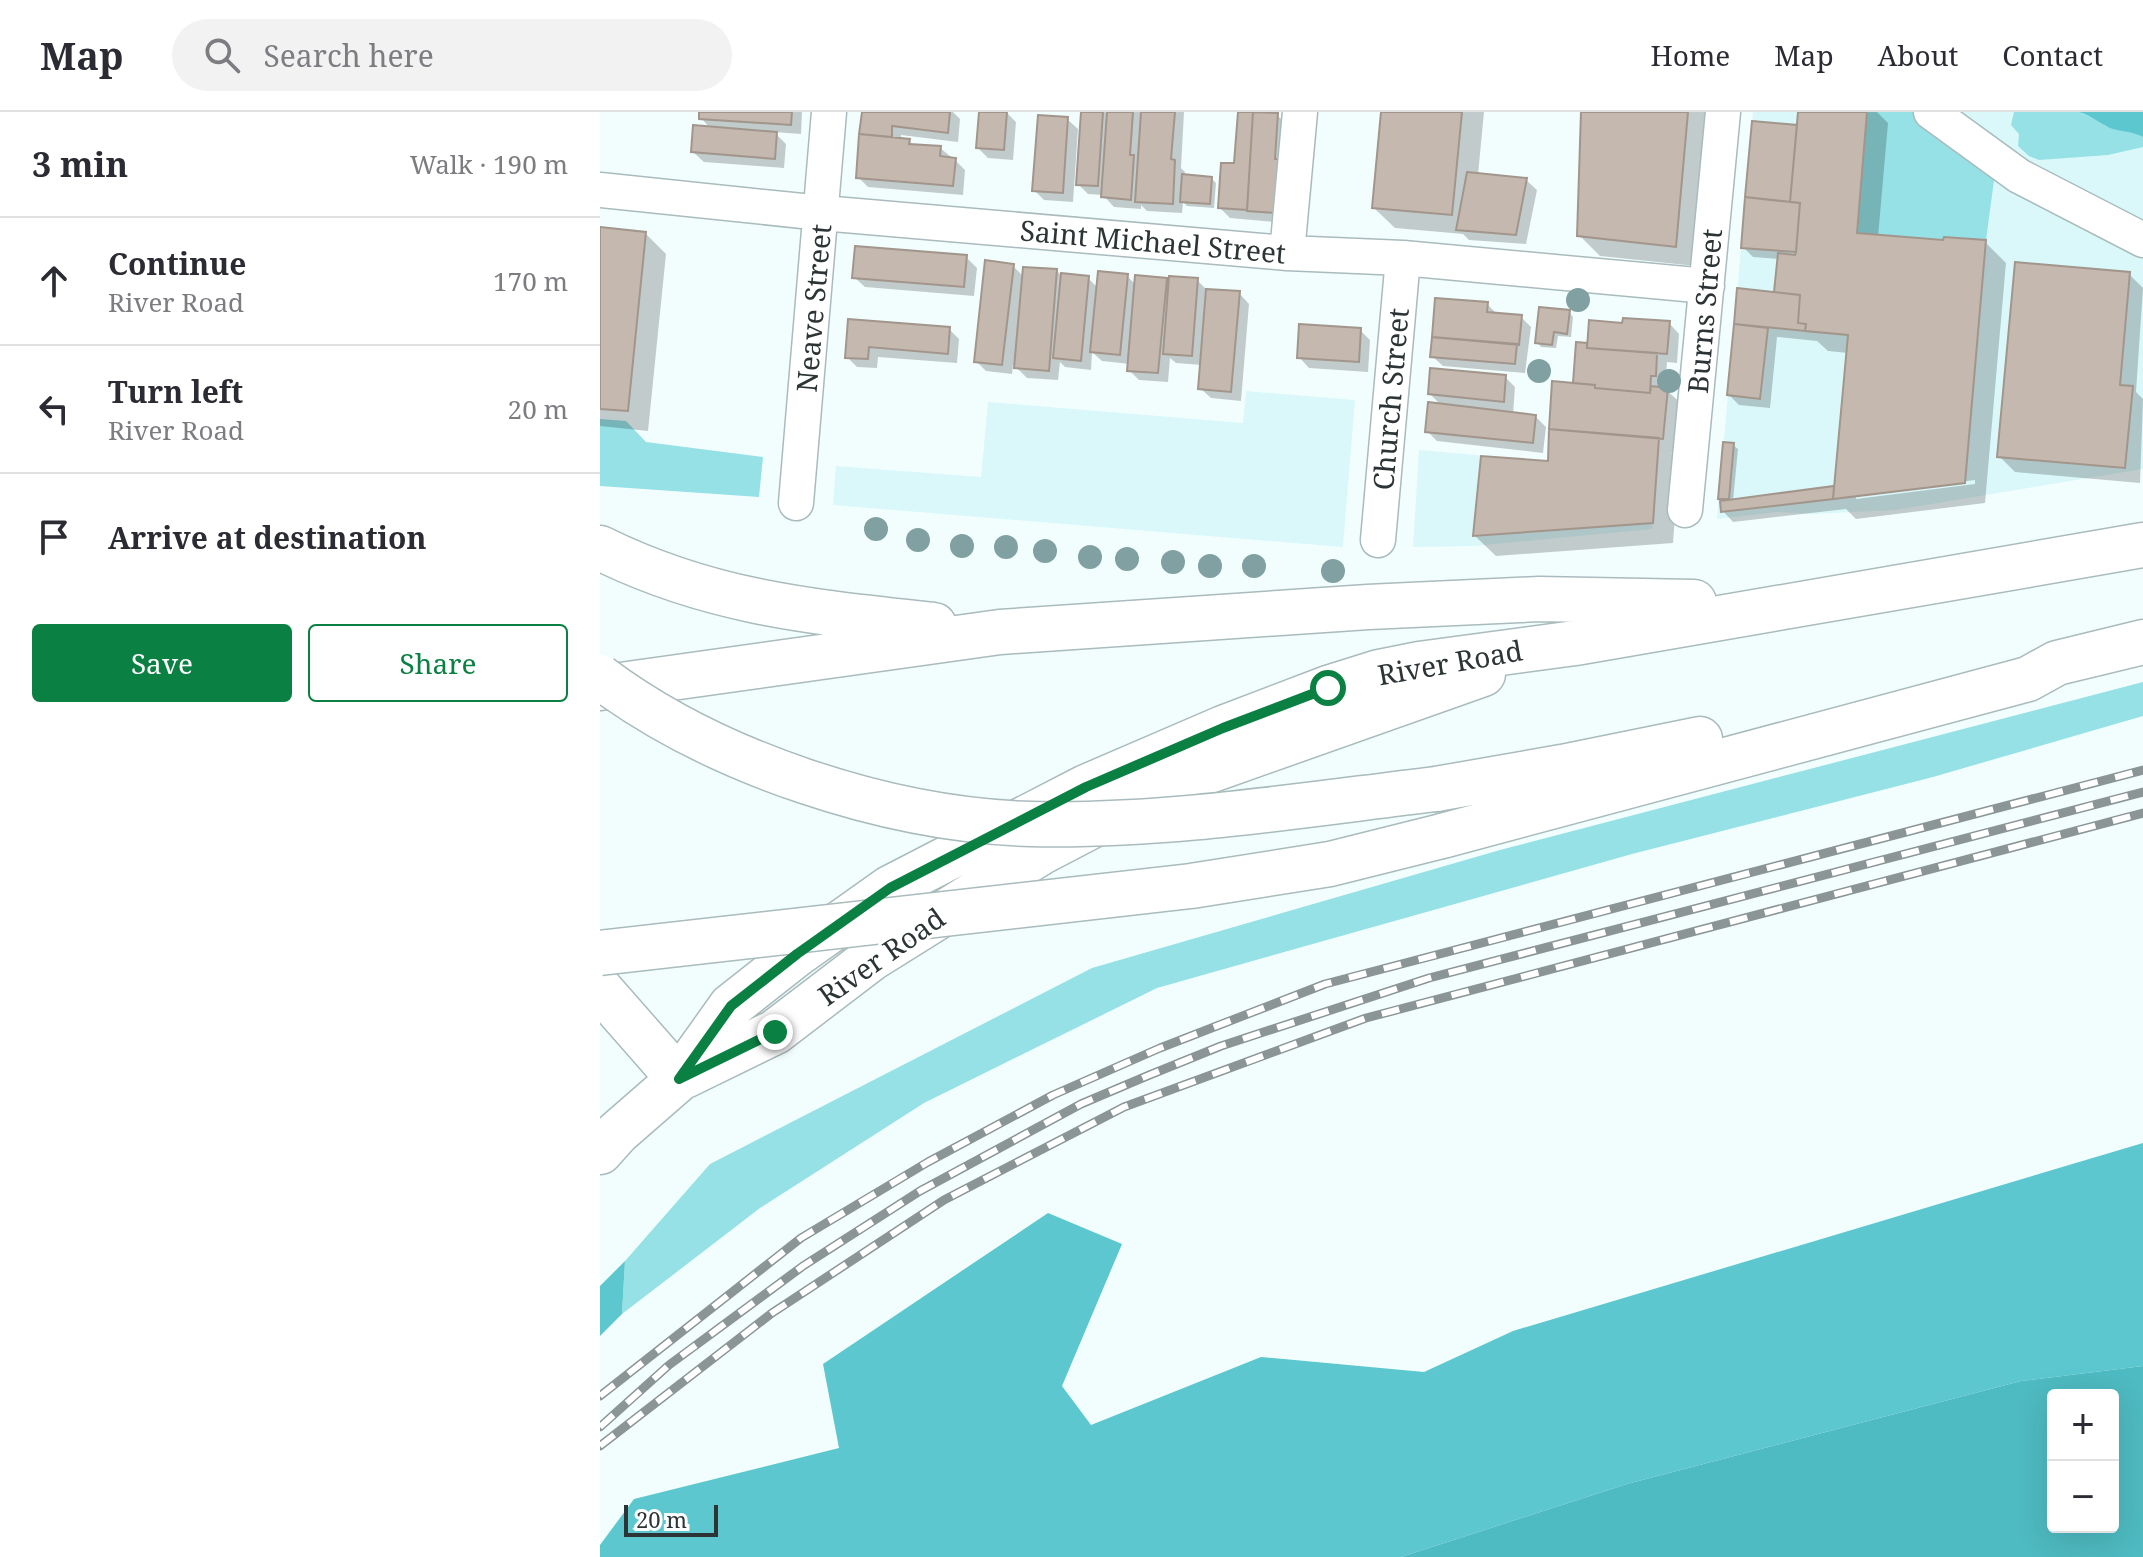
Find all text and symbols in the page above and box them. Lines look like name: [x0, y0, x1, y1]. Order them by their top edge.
search box: [172, 19, 732, 91]
text: Map: [40, 29, 124, 81]
icon: search: [200, 33, 244, 77]
text: Search here: [264, 35, 434, 76]
text: Home: [1651, 36, 1730, 74]
text: Map: [1774, 36, 1834, 74]
text: About: [1878, 36, 1958, 74]
text: Contact: [2002, 36, 2103, 74]
text: 3 min: [32, 141, 128, 187]
text: Walk · 190 m: [410, 146, 568, 182]
street label: Saint Michael Street: [1018, 210, 1288, 272]
street label: Neave Street: [787, 222, 839, 394]
street label: Burns Street: [1678, 227, 1730, 395]
text: Continue: [108, 243, 246, 284]
icon: ahead: [32, 259, 76, 303]
text: 170 m: [493, 263, 568, 299]
text: River Road: [108, 284, 244, 320]
street label: Church Street: [1363, 306, 1417, 492]
text: Turn left: [108, 371, 243, 412]
icon: left: [32, 387, 76, 431]
text: 20 m: [508, 391, 568, 427]
text: River Road: [108, 412, 244, 448]
icon: arrive: [32, 515, 76, 559]
text: Arrive at destination: [108, 517, 427, 558]
button: Save: [32, 624, 292, 702]
button: Share: [308, 624, 568, 702]
street label: River Road: [1375, 631, 1525, 693]
route start: [1310, 670, 1346, 706]
street label: River Road: [810, 898, 952, 1014]
route end: [757, 1014, 793, 1050]
map controls: [2047, 1389, 2119, 1533]
button: +: [2047, 1389, 2119, 1461]
button: −: [2047, 1461, 2119, 1533]
scale bar: [624, 1501, 718, 1537]
text: 20 m: [636, 1504, 687, 1534]

